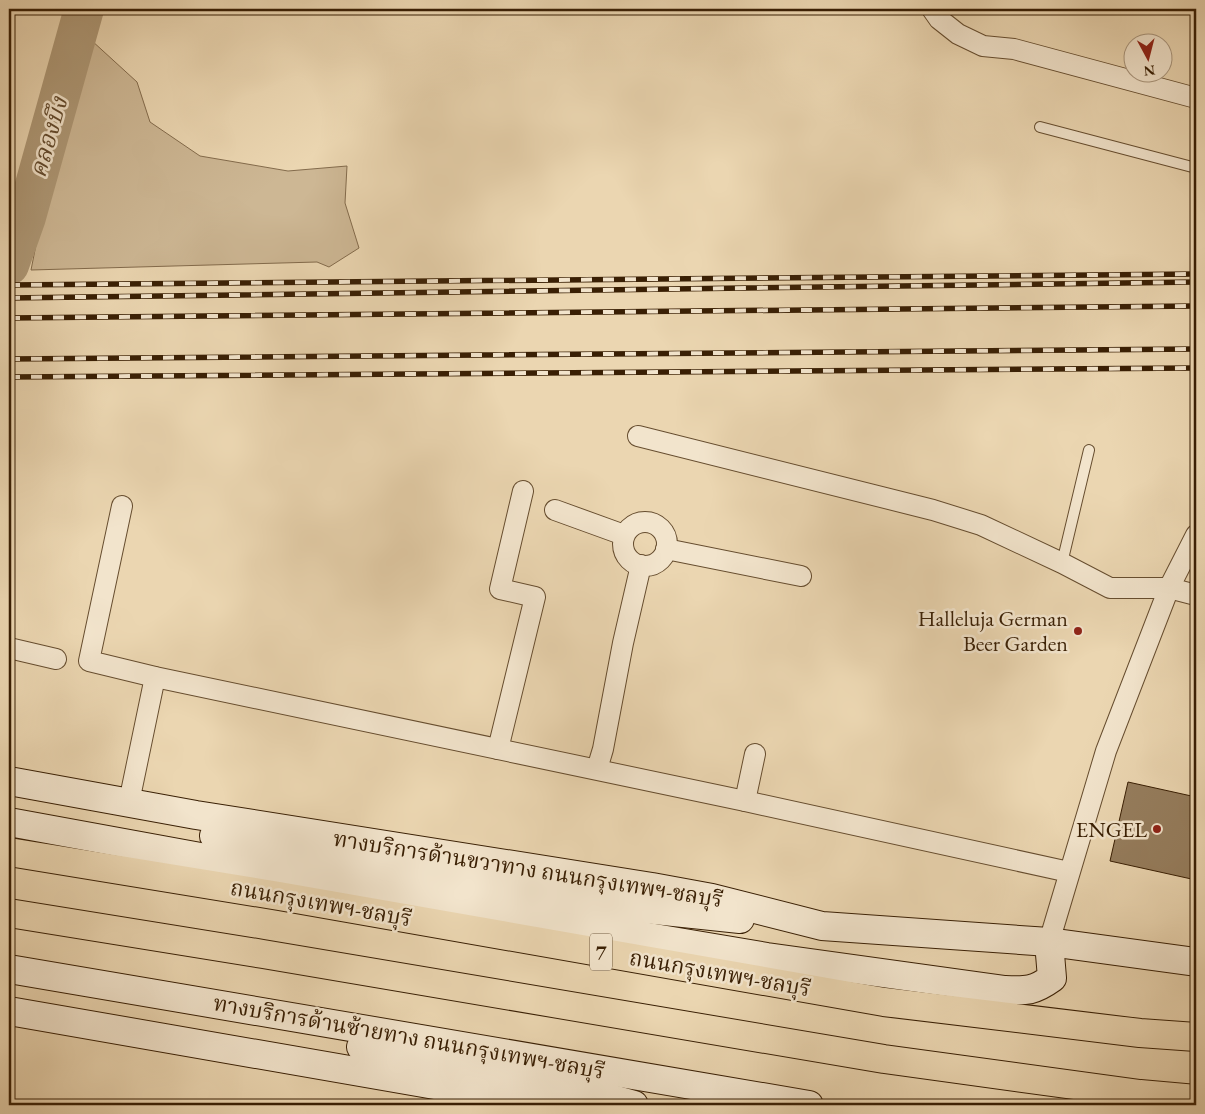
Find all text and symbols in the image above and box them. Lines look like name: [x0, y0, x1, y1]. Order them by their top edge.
north arrow: [1122, 32, 1172, 82]
text: N: [1142, 61, 1156, 81]
water label: คลองบึง: [22, 92, 75, 181]
place label: Halleluja German Beer Garden: [918, 604, 1068, 658]
marker: Halleluja German Beer Garden: [1072, 625, 1084, 637]
place label: ENGEL: [1076, 815, 1147, 844]
marker: ENGEL: [1151, 823, 1163, 835]
street label: ทางบริการด้านขวาทาง ถนนกรุงเทพฯ-ชลบุรี: [331, 824, 725, 914]
street label: ถนนกรุงเทพฯ-ชลบุรี: [228, 873, 414, 933]
road number: 7: [590, 934, 612, 970]
street label: ถนนกรุงเทพฯ-ชลบุรี: [627, 943, 813, 1003]
street label: ทางบริการด้านซ้ายทาง ถนนกรุงเทพฯ-ชลบุรี: [211, 988, 607, 1086]

